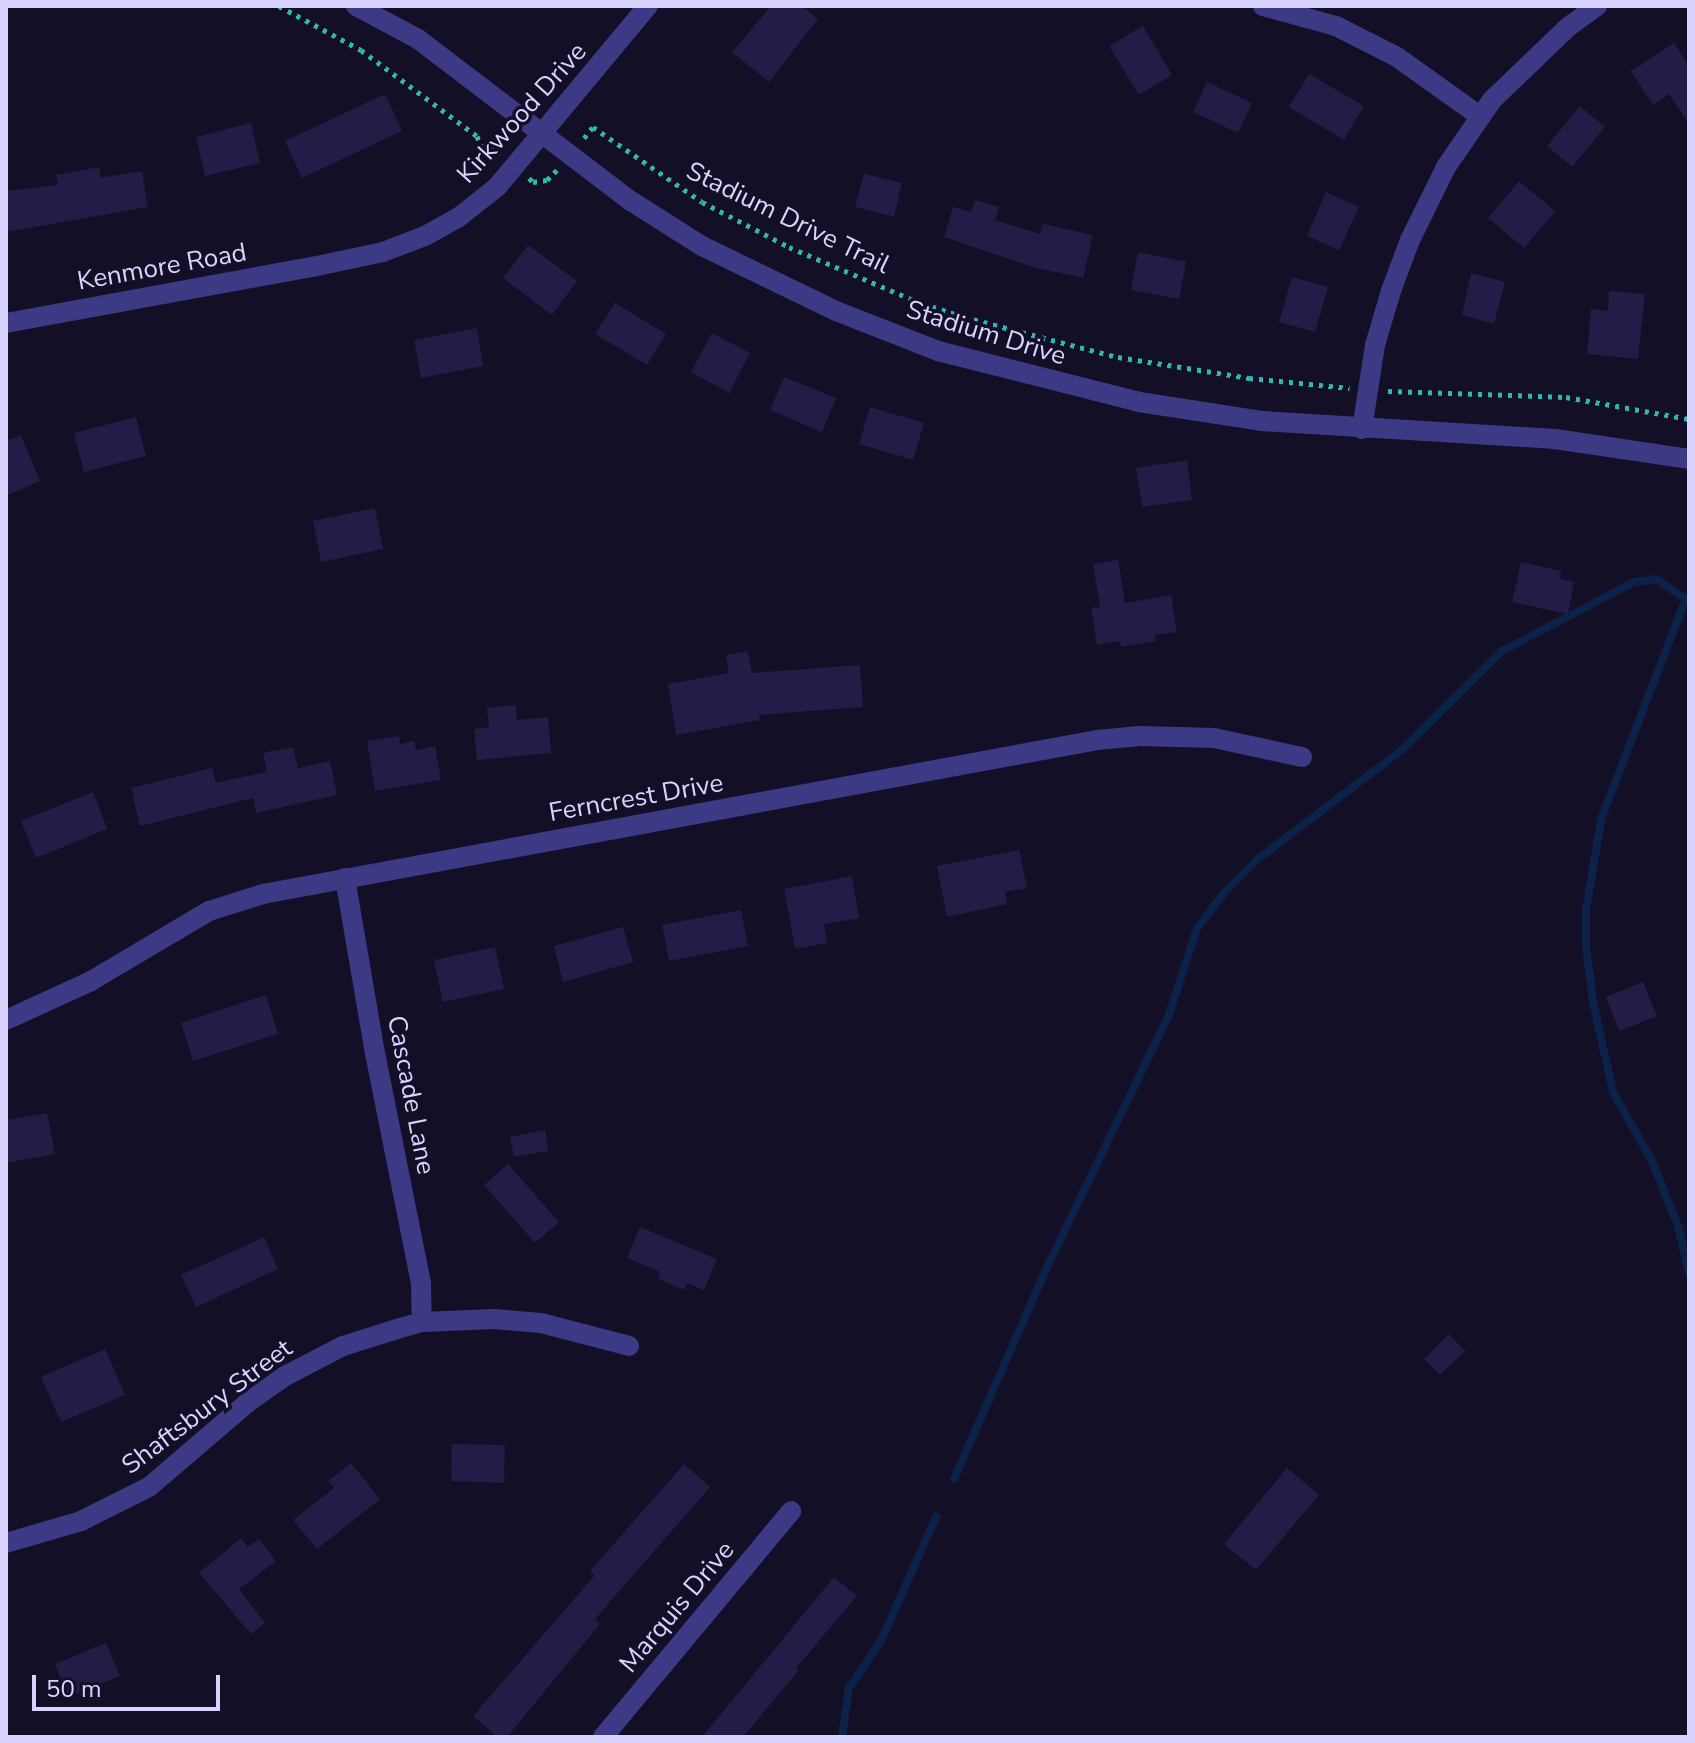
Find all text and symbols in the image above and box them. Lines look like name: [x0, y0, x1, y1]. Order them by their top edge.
street label: Kirkwood Drive: [451, 36, 593, 190]
street label: Stadium Drive Trail: [681, 155, 895, 281]
street label: Kenmore Road: [75, 237, 249, 297]
street label: Stadium Drive: [902, 294, 1070, 372]
street label: Ferncrest Drive: [546, 767, 726, 829]
street label: Cascade Lane: [380, 1013, 442, 1177]
street label: Shaftsbury Street: [116, 1333, 298, 1481]
street label: Marquis Drive: [613, 1535, 741, 1679]
scale bar: [36, 1659, 224, 1709]
text: 50 m: [46, 1673, 102, 1705]

